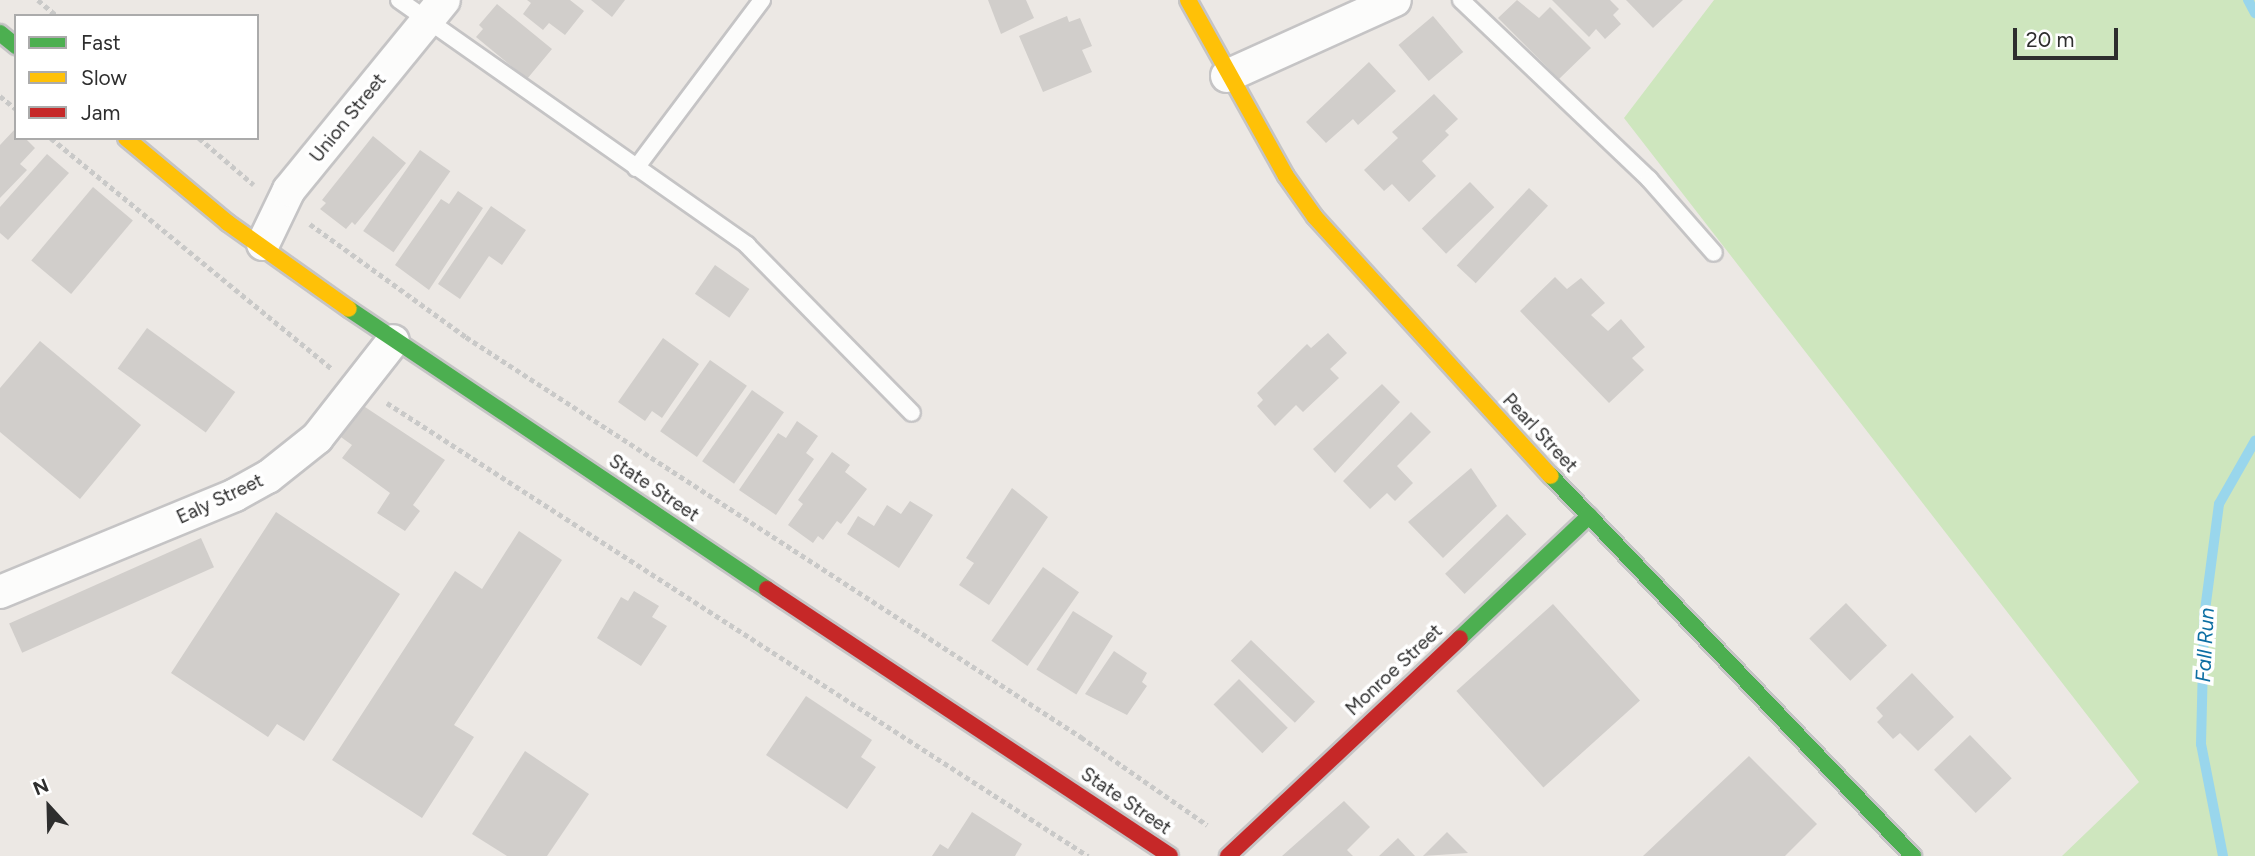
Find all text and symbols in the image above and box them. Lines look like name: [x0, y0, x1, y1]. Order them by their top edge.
legend: [14, 14, 259, 140]
scale bar: [2017, 14, 2122, 58]
text: 20 m: [2026, 27, 2074, 52]
text: Fast: [81, 30, 121, 55]
text: Slow: [81, 65, 127, 90]
street label: Union Street: [305, 69, 391, 167]
text: Jam: [81, 100, 120, 125]
street label: Pearl Street: [1498, 389, 1582, 477]
street label: State Street: [605, 450, 703, 526]
street label: Ealy Street: [173, 469, 267, 529]
water label: Fall Run: [2190, 607, 2220, 683]
street label: Monroe Street: [1341, 620, 1447, 720]
street label: State Street: [1077, 763, 1175, 839]
north arrow: [14, 772, 84, 842]
text: N: [30, 774, 52, 800]

